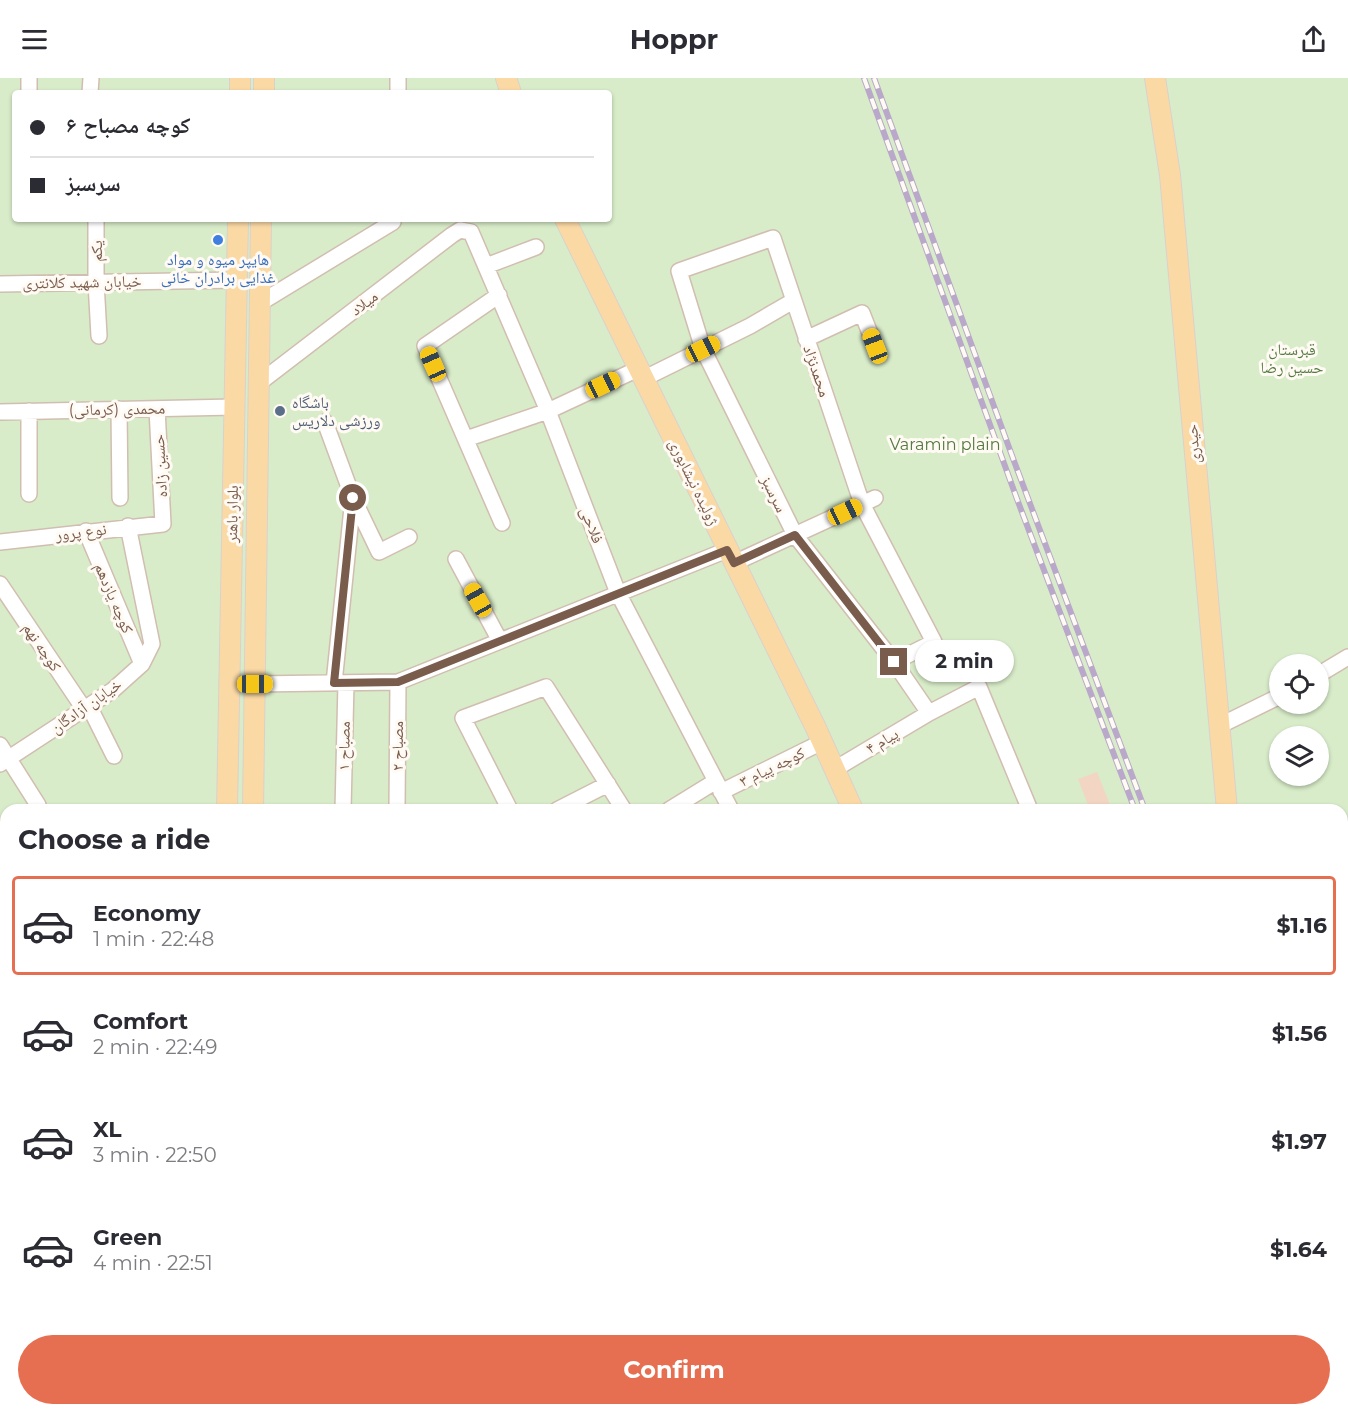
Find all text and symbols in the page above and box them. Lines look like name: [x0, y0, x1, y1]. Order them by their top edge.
icon: menu: [18, 23, 51, 56]
text: Hoppr: [630, 23, 718, 56]
icon: share: [1297, 23, 1330, 56]
text: کوچه مصباح ۶: [66, 112, 190, 139]
text: سرسبز: [66, 170, 121, 197]
marker: هایپر میوه و‌ مواد غذایی برادران خانی: [211, 233, 225, 247]
street label: یکم: [87, 240, 107, 262]
place label: هایپر میوه و‌ مواد غذایی برادران خانی: [161, 250, 275, 288]
street label: خیابان شهید کلانتری: [22, 271, 142, 294]
street label: میلاد: [347, 287, 381, 319]
car: [860, 326, 890, 366]
car: [683, 333, 723, 365]
park label: قبرستان حسین رضا: [1261, 340, 1323, 378]
street label: محمدنژاد: [799, 343, 835, 399]
car: [417, 344, 449, 384]
car: [583, 369, 623, 401]
place label: باشگاه ورزشی دلاریس: [292, 393, 380, 431]
street label: محمدی (کرمانی): [69, 399, 165, 420]
marker: باشگاه ورزشی دلاریس: [273, 404, 287, 418]
street label: حیدری: [1182, 423, 1205, 465]
street label: حسین زاده: [149, 434, 172, 498]
park label: Varamin plain: [890, 435, 1000, 454]
street label: ژولیده نیشابوری: [664, 436, 723, 529]
street label: سرسبز: [757, 472, 791, 516]
route start: [339, 484, 366, 511]
street label: بلوار باهنر: [222, 485, 242, 544]
car: [825, 496, 865, 528]
street label: فلاحی: [575, 504, 608, 546]
street label: نوع پرور: [53, 519, 108, 546]
street label: کوچه یازدهم: [90, 560, 137, 637]
car: [461, 580, 495, 620]
street label: کوچه نهم: [18, 619, 65, 676]
callout: 2 min: [915, 641, 1014, 683]
route end: [880, 648, 907, 675]
text: 2 min: [935, 649, 994, 673]
map controls: [1269, 654, 1329, 786]
button: locate: [1269, 654, 1329, 714]
street label: خیابان آزادگان: [47, 675, 126, 738]
car: [237, 675, 273, 693]
street label: مصباح ۱: [334, 721, 355, 771]
street label: مصباح ۲: [388, 721, 408, 771]
street label: پیام ۴: [862, 724, 902, 759]
button: layers: [1269, 726, 1329, 786]
street label: کوچه پیام ۳: [736, 743, 808, 792]
text: Choose a ride: [18, 823, 210, 856]
icon: car: [21, 899, 75, 953]
text: Economy: [93, 900, 201, 927]
text: $1.16: [1277, 912, 1327, 939]
text: 1 min · 22:48: [93, 927, 214, 951]
icon: car: [21, 1007, 75, 1061]
text: Comfort: [93, 1008, 188, 1035]
text: $1.56: [1272, 1020, 1327, 1047]
text: 2 min · 22:49: [93, 1035, 217, 1059]
icon: car: [21, 1115, 75, 1169]
text: XL: [93, 1116, 122, 1143]
text: $1.97: [1271, 1128, 1327, 1155]
text: 3 min · 22:50: [93, 1143, 217, 1167]
icon: car: [21, 1223, 75, 1277]
text: Green: [93, 1224, 162, 1251]
text: $1.64: [1270, 1236, 1327, 1263]
text: 4 min · 22:51: [93, 1251, 213, 1275]
button: Confirm: [18, 1335, 1330, 1404]

